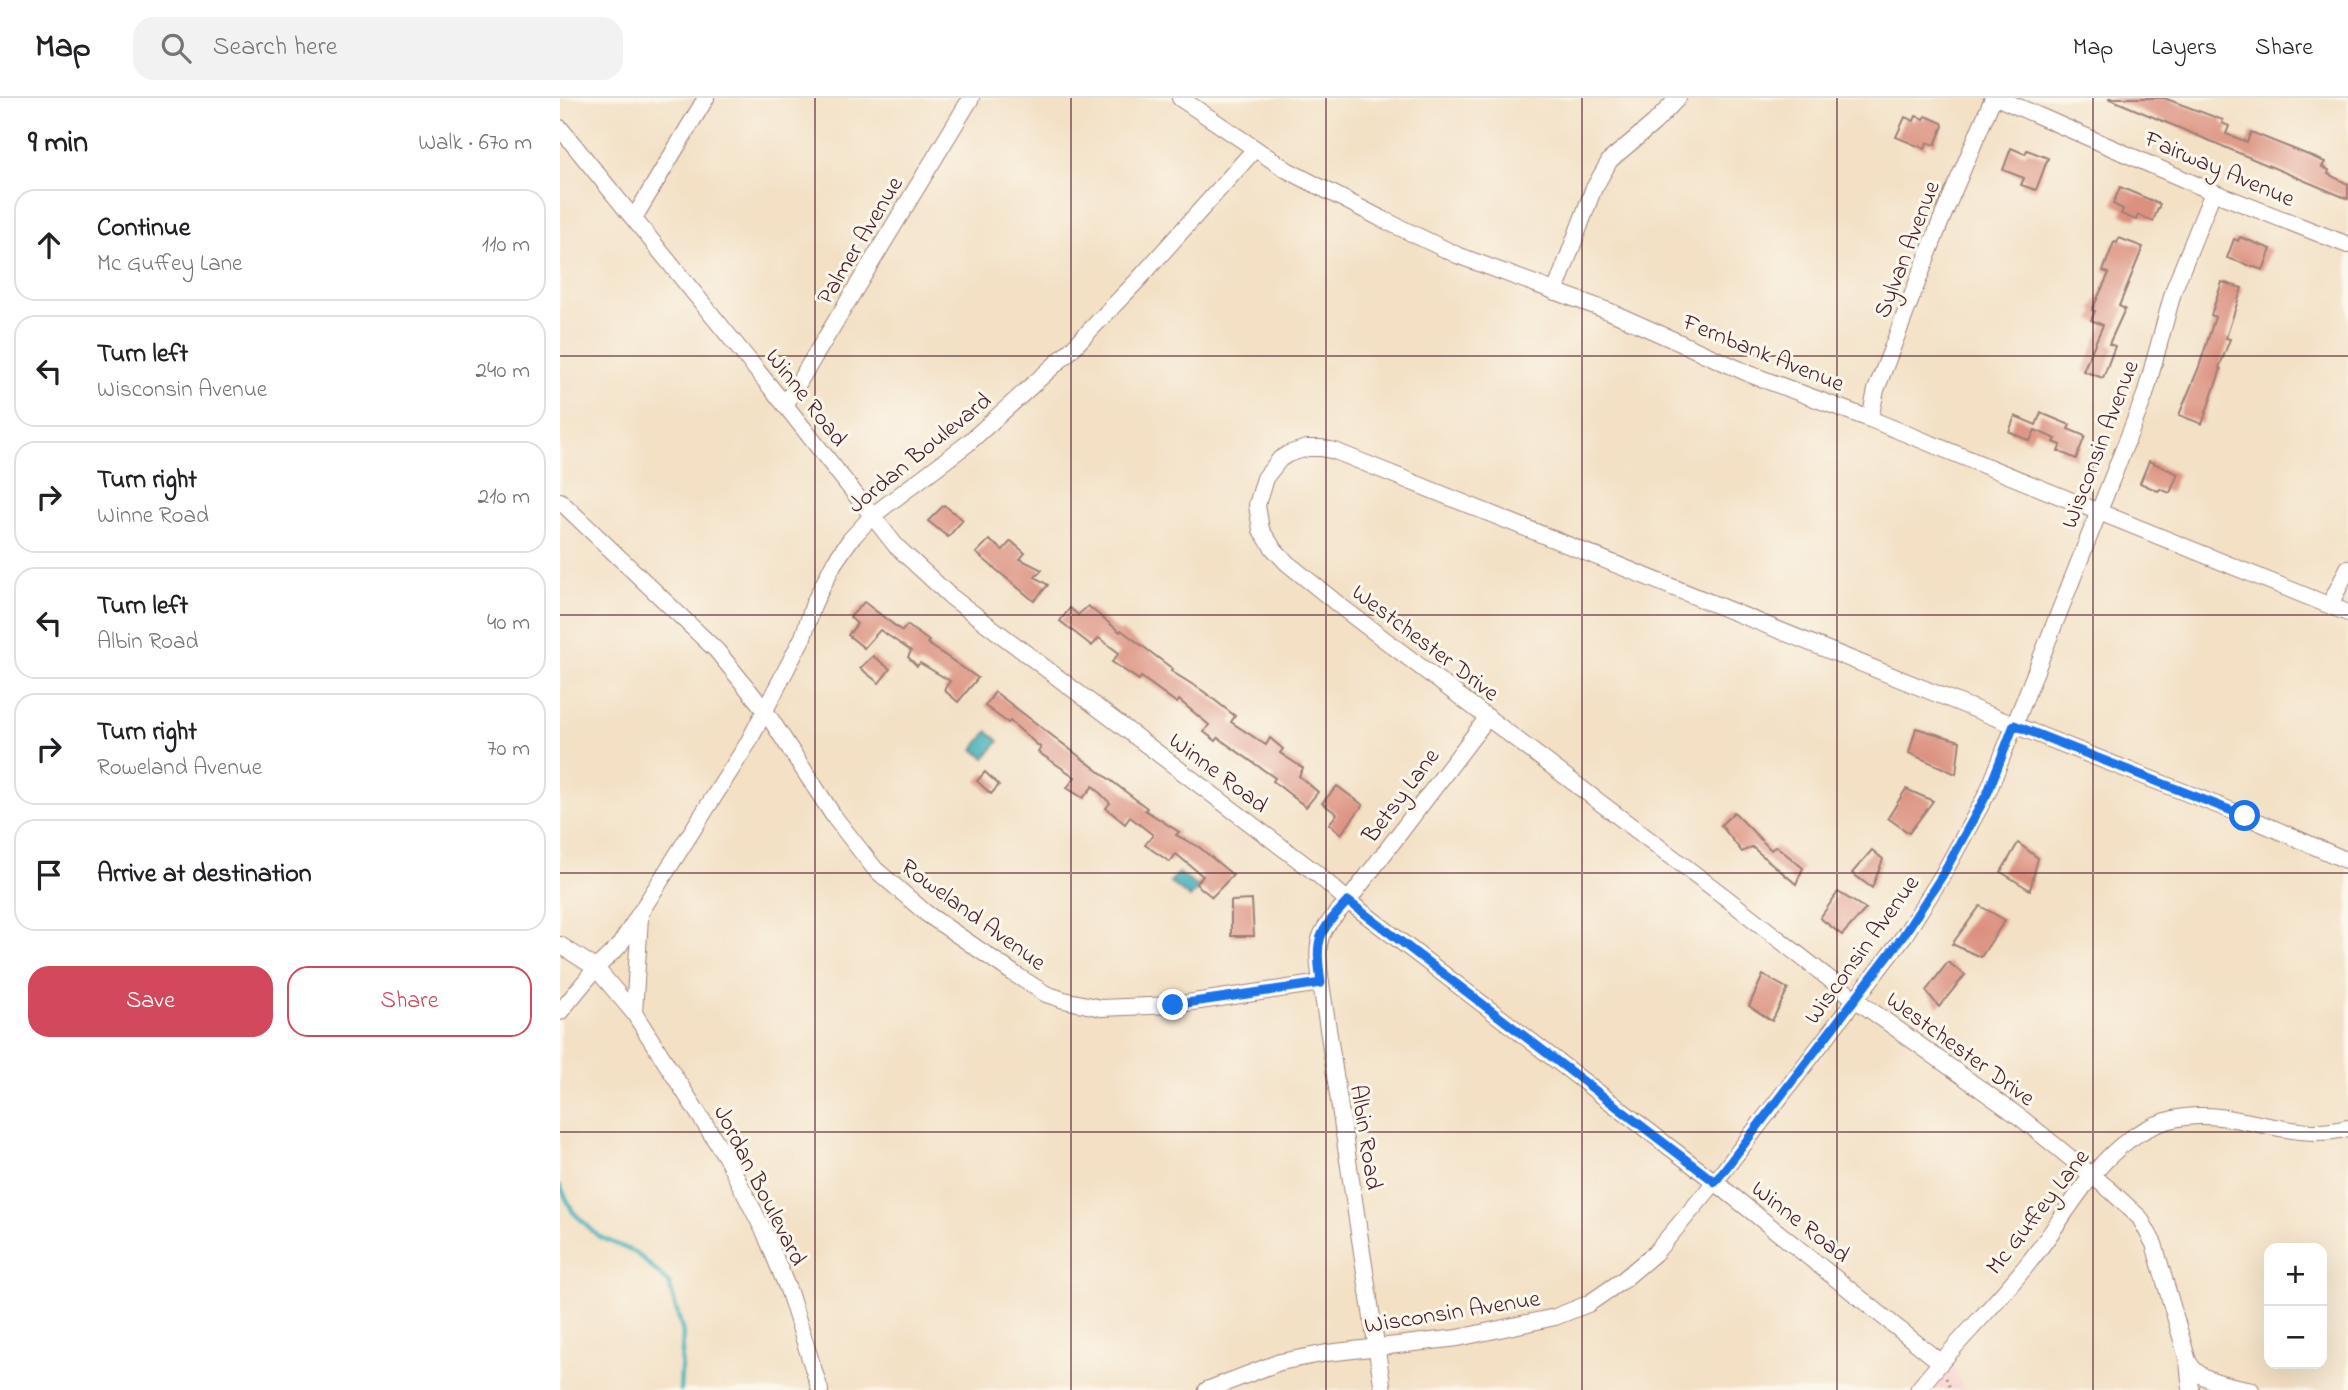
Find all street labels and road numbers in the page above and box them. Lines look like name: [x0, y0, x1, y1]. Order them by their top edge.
street label: Fairway Avenue: [2137, 123, 2300, 219]
street label: Palmer Avenue: [809, 170, 913, 312]
street label: Sylvan Avenue: [1866, 176, 1952, 324]
street label: Fernbank Avenue: [1676, 306, 1849, 403]
street label: Winne Road: [755, 342, 855, 456]
street label: Wisconsin Avenue: [2053, 356, 2150, 534]
street label: Jordan Boulevard: [841, 385, 1000, 523]
street label: Westchester Drive: [1343, 577, 1506, 711]
street label: Winne Road: [1160, 725, 1275, 823]
street label: Betsy Lane: [1354, 741, 1450, 853]
street label: Roweland Avenue: [893, 851, 1053, 981]
street label: Wisconsin Avenue: [1797, 868, 1929, 1033]
street label: Westchester Drive: [1878, 984, 2042, 1116]
street label: Albin Road: [1339, 1082, 1390, 1193]
street label: Jordan Boulevard: [703, 1100, 815, 1273]
street label: Mc Guffey Lane: [1978, 1142, 2100, 1284]
street label: Winne Road: [1743, 1173, 1857, 1273]
street label: Wisconsin Avenue: [1362, 1282, 1543, 1345]

